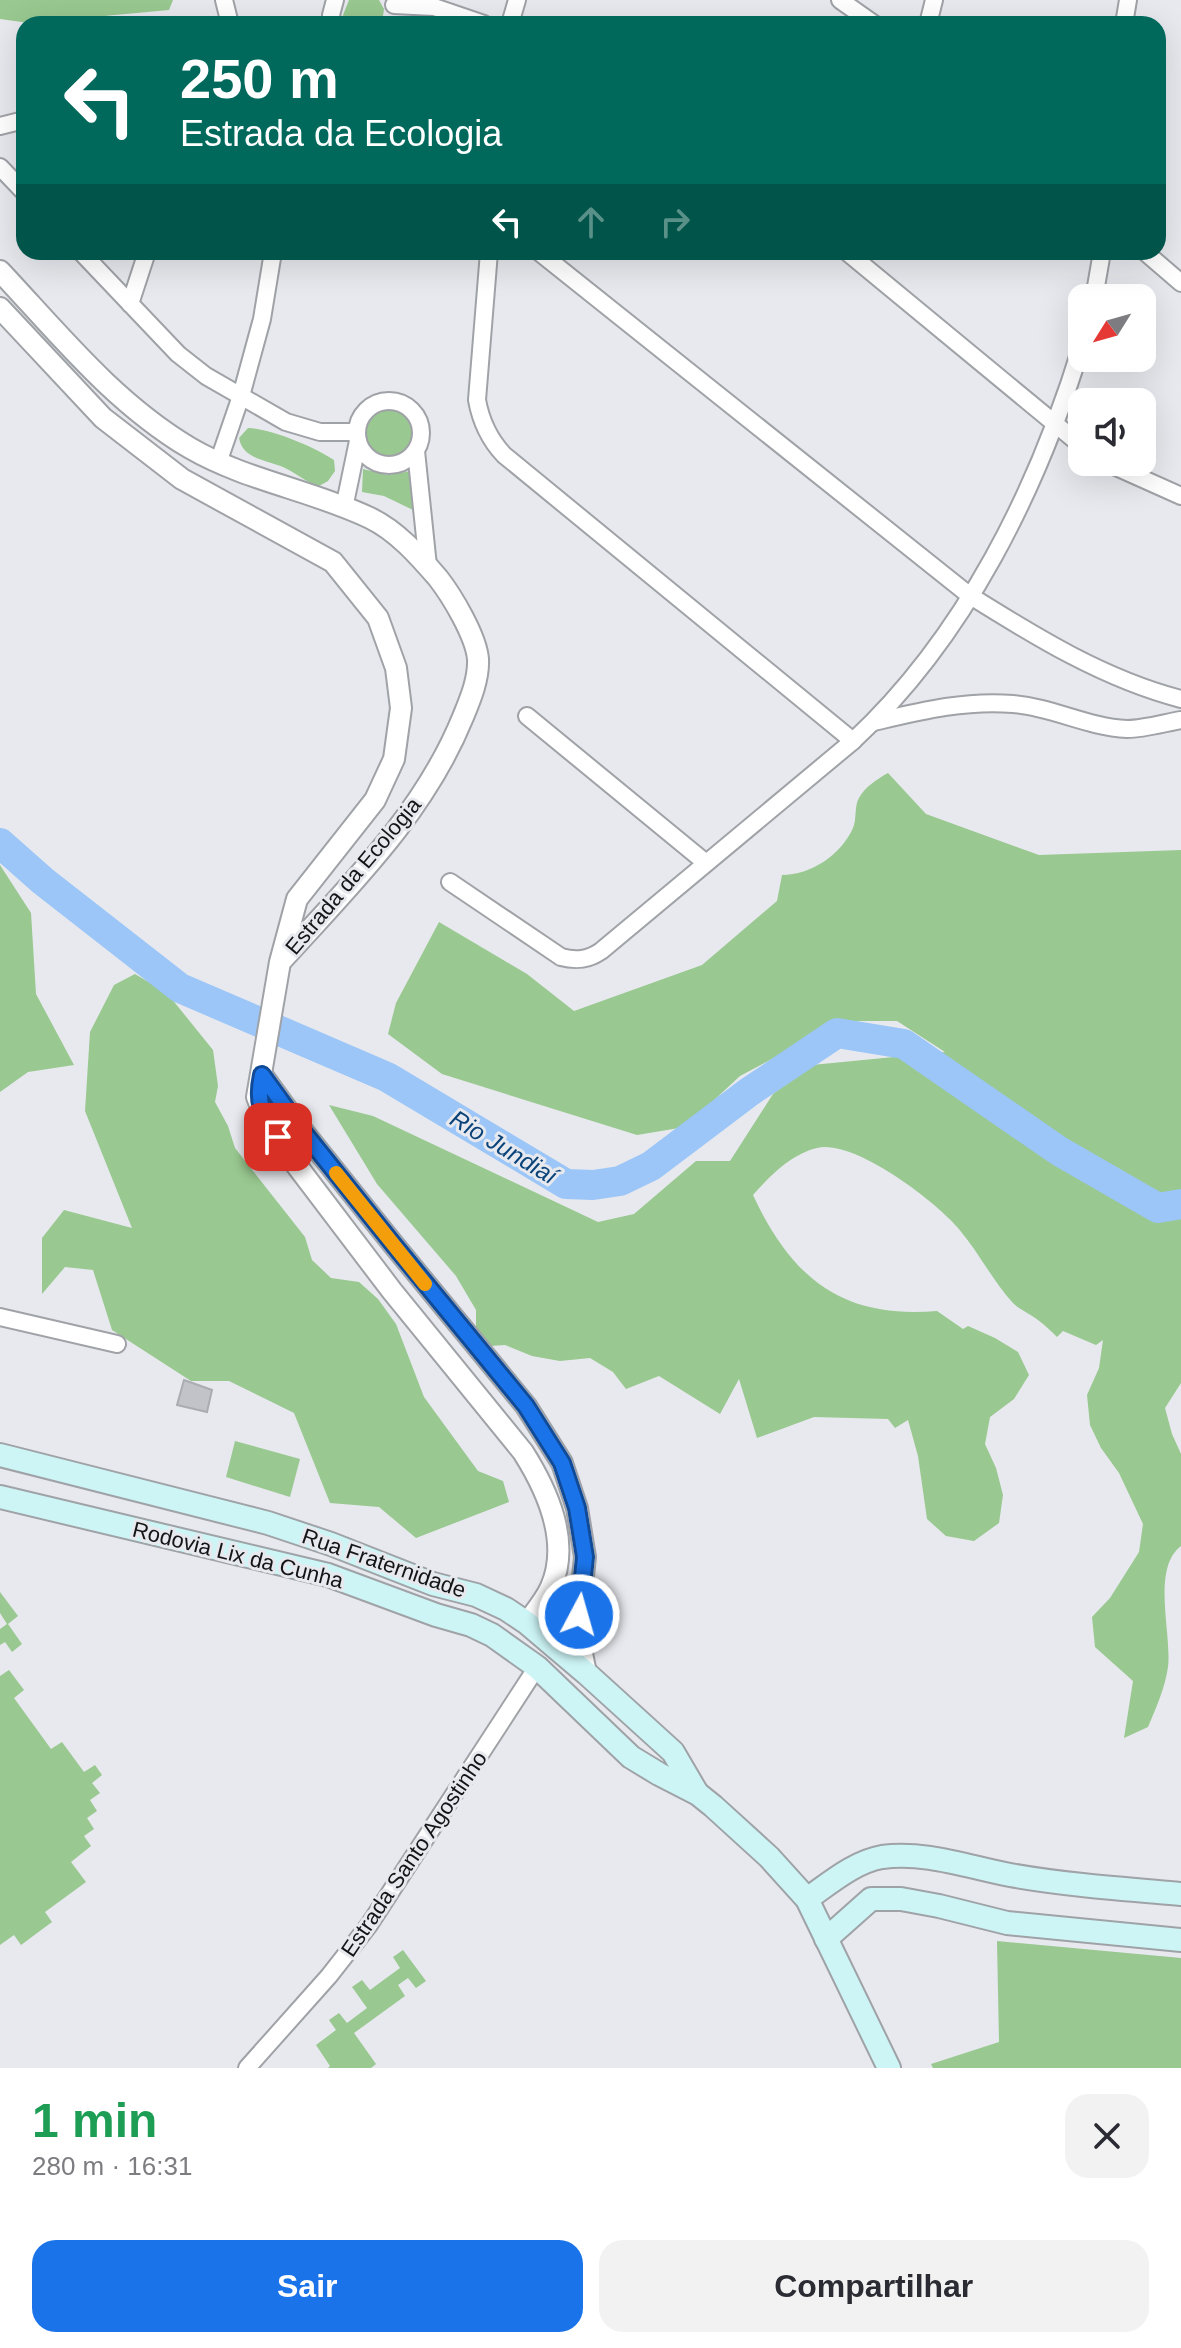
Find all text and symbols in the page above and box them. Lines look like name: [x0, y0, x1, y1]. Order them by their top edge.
text: 250 m: [180, 47, 339, 110]
icon: left: [48, 48, 152, 152]
text: Estrada da Ecologia: [180, 113, 502, 154]
icon: left: [485, 200, 529, 244]
icon: ahead: [569, 200, 613, 244]
icon: right: [653, 200, 697, 244]
north arrow: [1068, 284, 1156, 372]
map controls: [1068, 284, 1156, 476]
button: sound: [1068, 388, 1156, 476]
street label: Estrada da Ecologia: [280, 792, 426, 959]
pin: [244, 1103, 312, 1171]
water label: Rio Jundiaí: [446, 1105, 564, 1191]
icon: arrive: [256, 1115, 300, 1159]
street label: Rodovia Lix da Cunha: [130, 1517, 347, 1593]
street label: Rua Fraternidade: [299, 1523, 469, 1603]
position arrow: [537, 1573, 621, 1657]
street label: Estrada Santo Agostinho: [336, 1747, 492, 1961]
text: 1 min: [32, 2094, 157, 2147]
button: close: [1065, 2094, 1149, 2178]
text: 280 m · 16:31: [32, 2151, 192, 2181]
button: Sair: [32, 2240, 583, 2332]
button: Compartilhar: [599, 2240, 1149, 2332]

